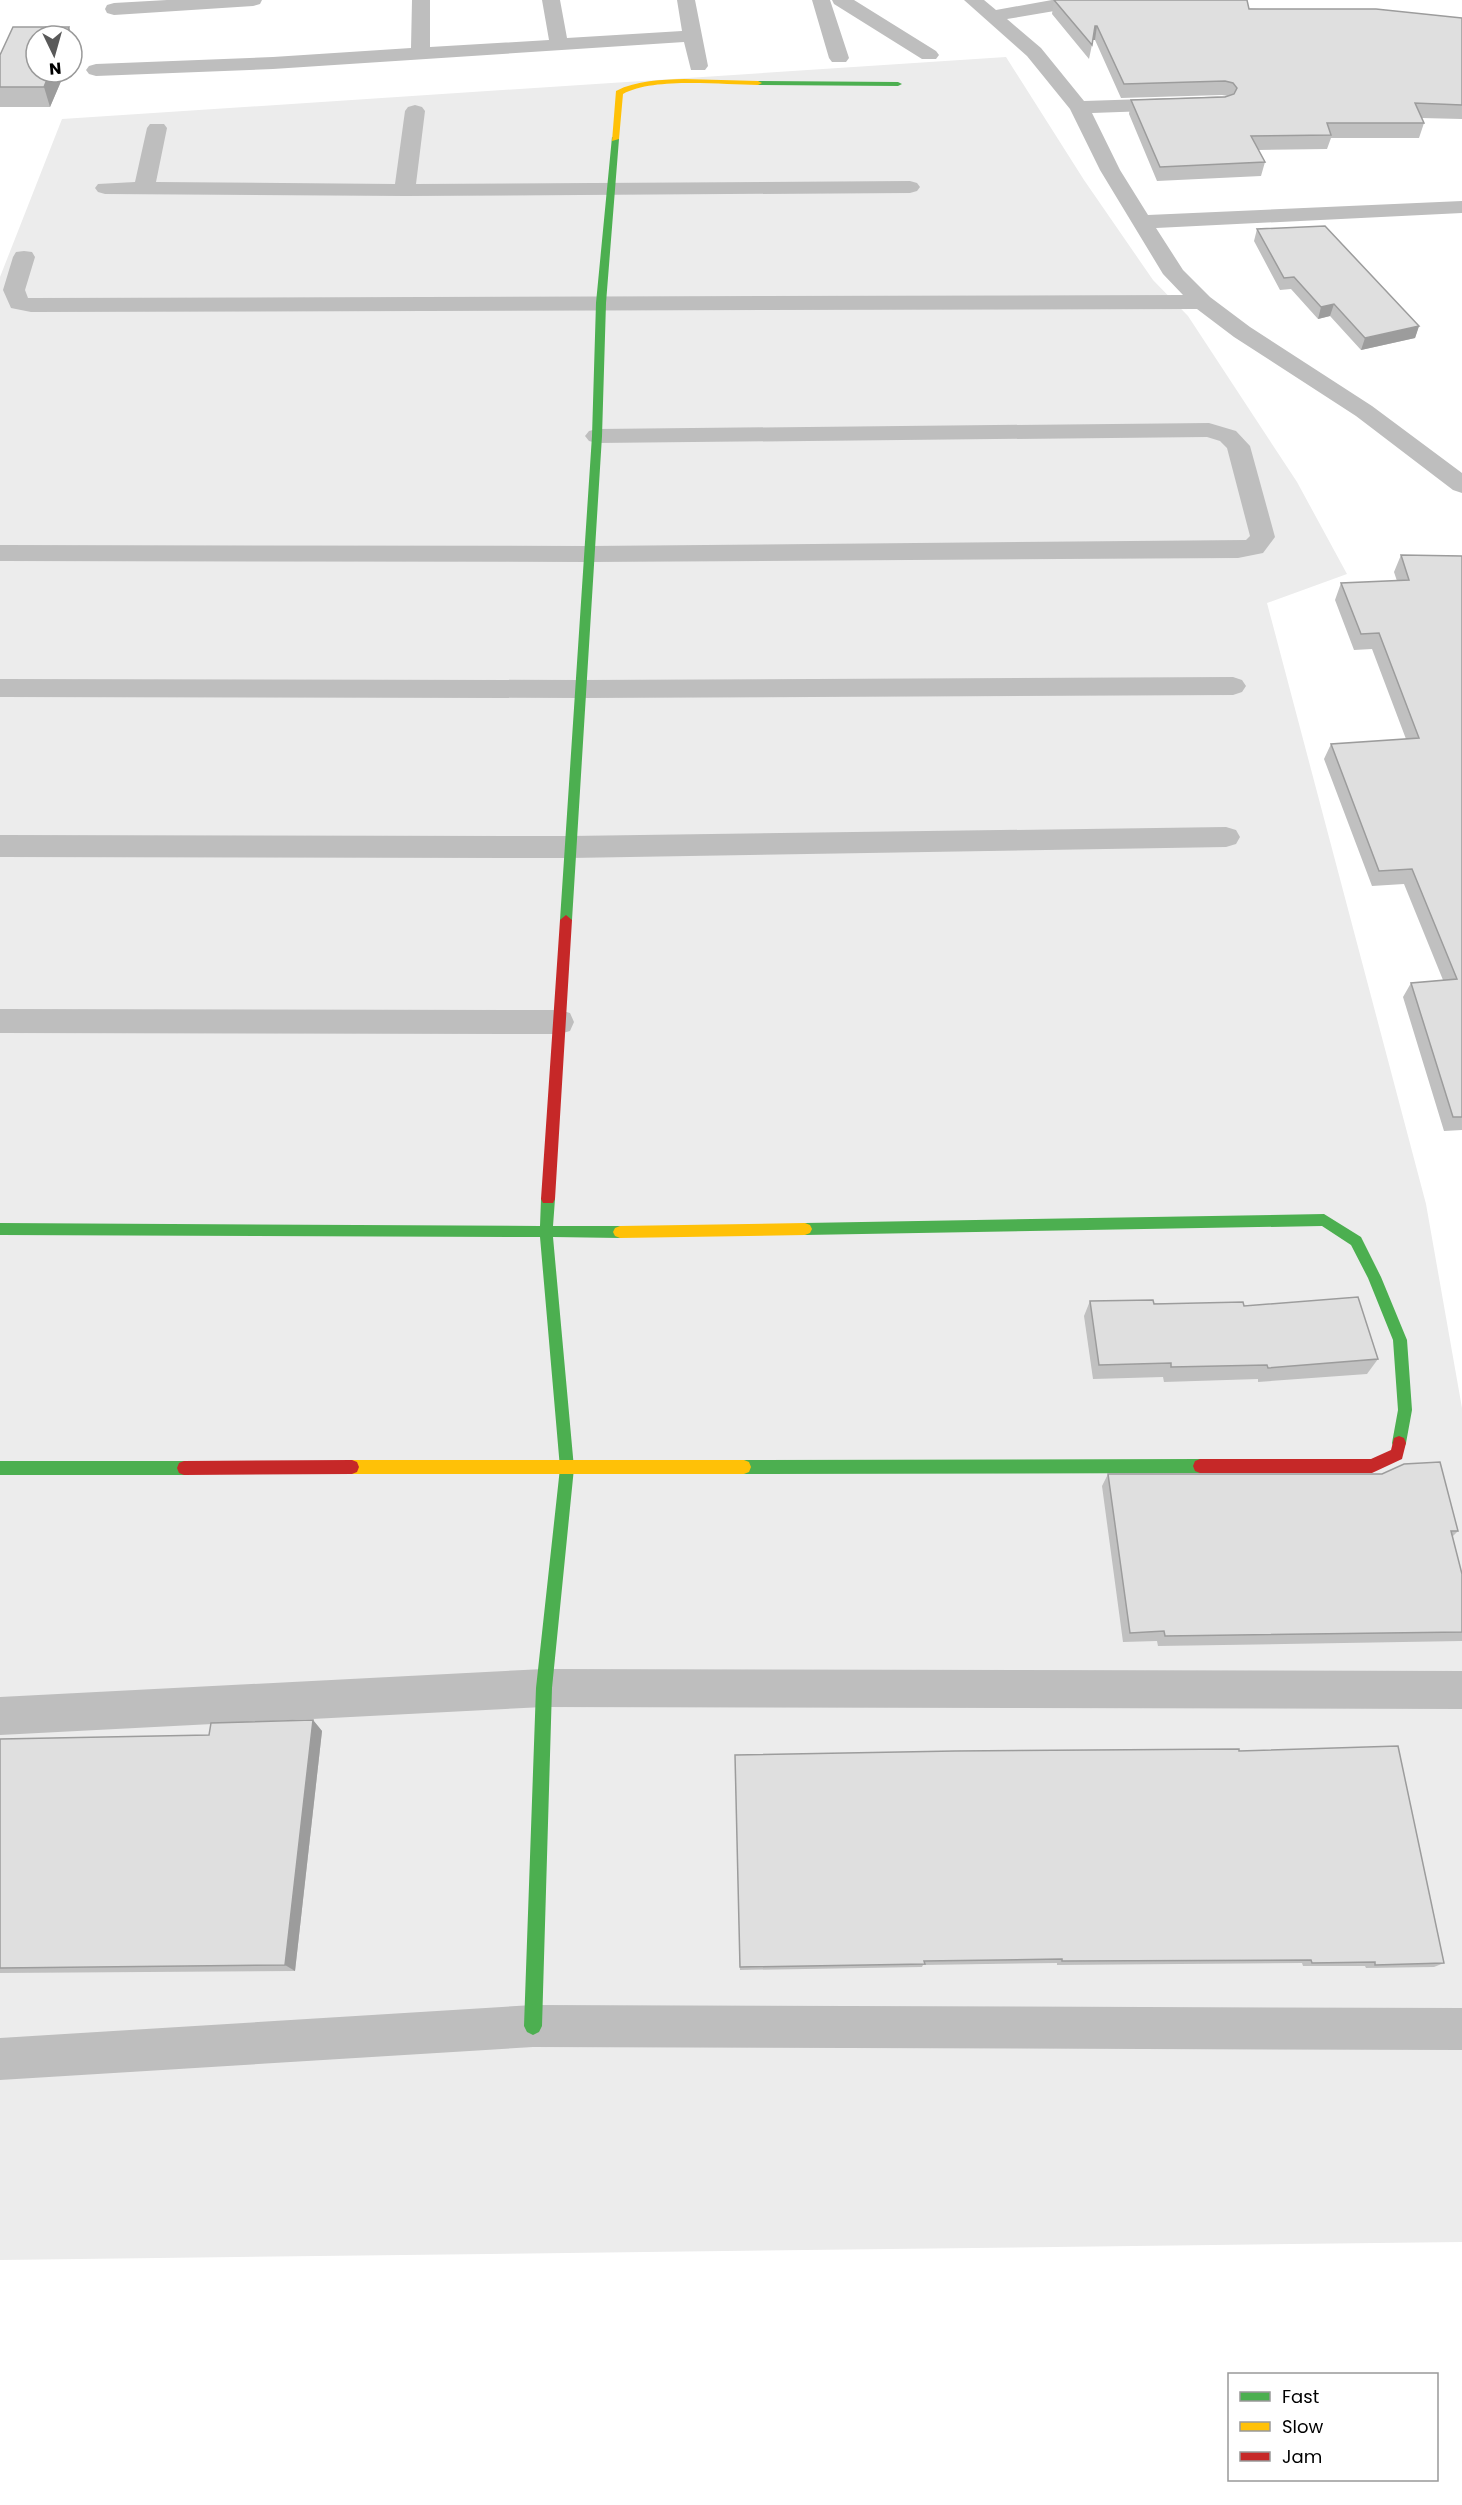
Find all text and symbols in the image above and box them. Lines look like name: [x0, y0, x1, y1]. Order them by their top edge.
north arrow: [24, 24, 84, 84]
text: N: [48, 56, 62, 80]
legend: [1228, 2373, 1438, 2481]
text: Fast: [1282, 2384, 1319, 2409]
text: Slow: [1282, 2414, 1324, 2439]
text: Jam: [1282, 2444, 1322, 2469]

